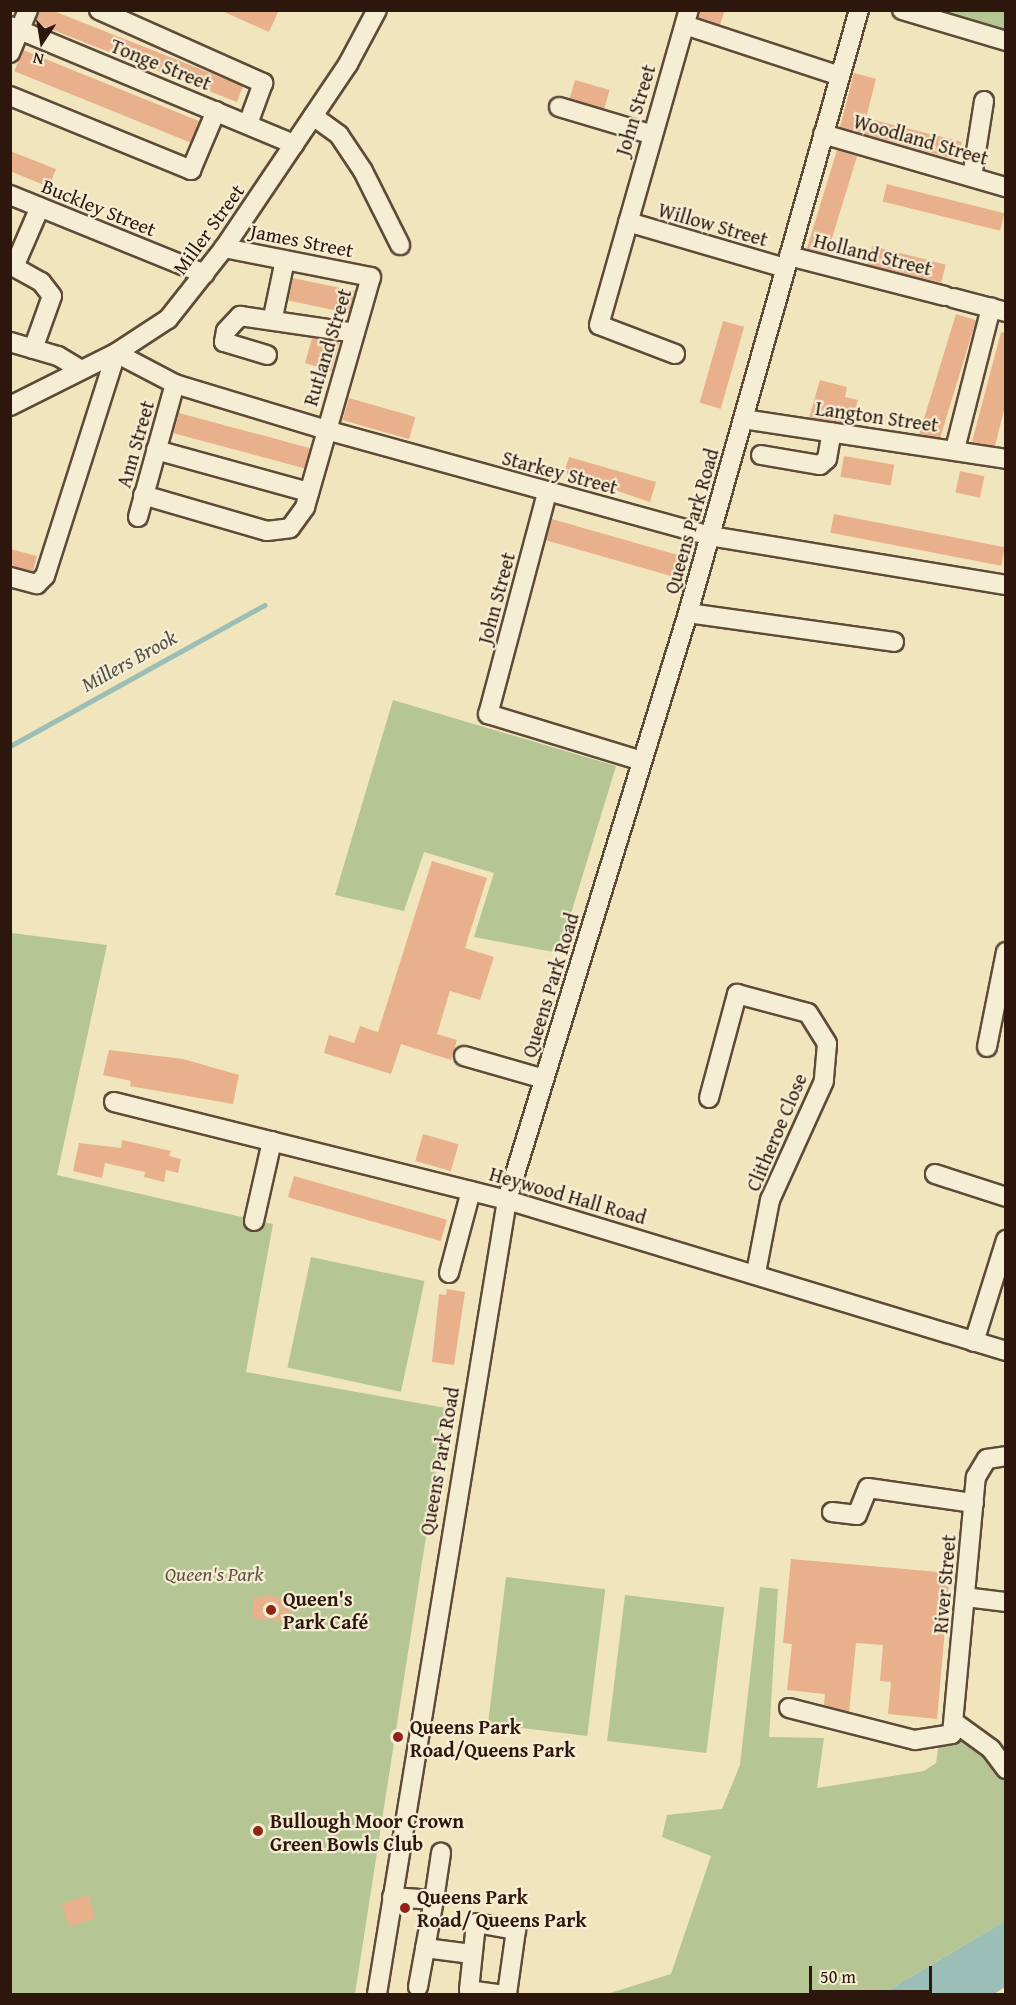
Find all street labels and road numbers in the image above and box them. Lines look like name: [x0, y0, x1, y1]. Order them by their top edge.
street label: Tonge Street: [107, 33, 215, 95]
street label: John Street: [610, 62, 660, 158]
street label: Woodland Street: [851, 108, 991, 170]
street label: Buckley Street: [38, 173, 160, 241]
street label: Miller Street: [167, 179, 249, 279]
street label: Willow Street: [655, 197, 771, 251]
street label: James Street: [248, 218, 356, 262]
street label: Holland Street: [811, 228, 935, 280]
street label: Rutland Street: [298, 285, 356, 409]
street label: Langton Street: [814, 395, 940, 437]
street label: Ann Street: [111, 398, 159, 490]
street label: Starkey Street: [500, 445, 620, 499]
street label: Queens Park Road: [659, 446, 723, 596]
street label: John Street: [472, 550, 520, 646]
street label: Queens Park Road: [517, 910, 583, 1060]
street label: Clitheroe Close: [740, 1069, 812, 1195]
street label: Heywood Hall Road: [487, 1161, 649, 1229]
street label: Queens Park Road: [414, 1385, 464, 1537]
street label: River Street: [928, 1534, 960, 1634]

